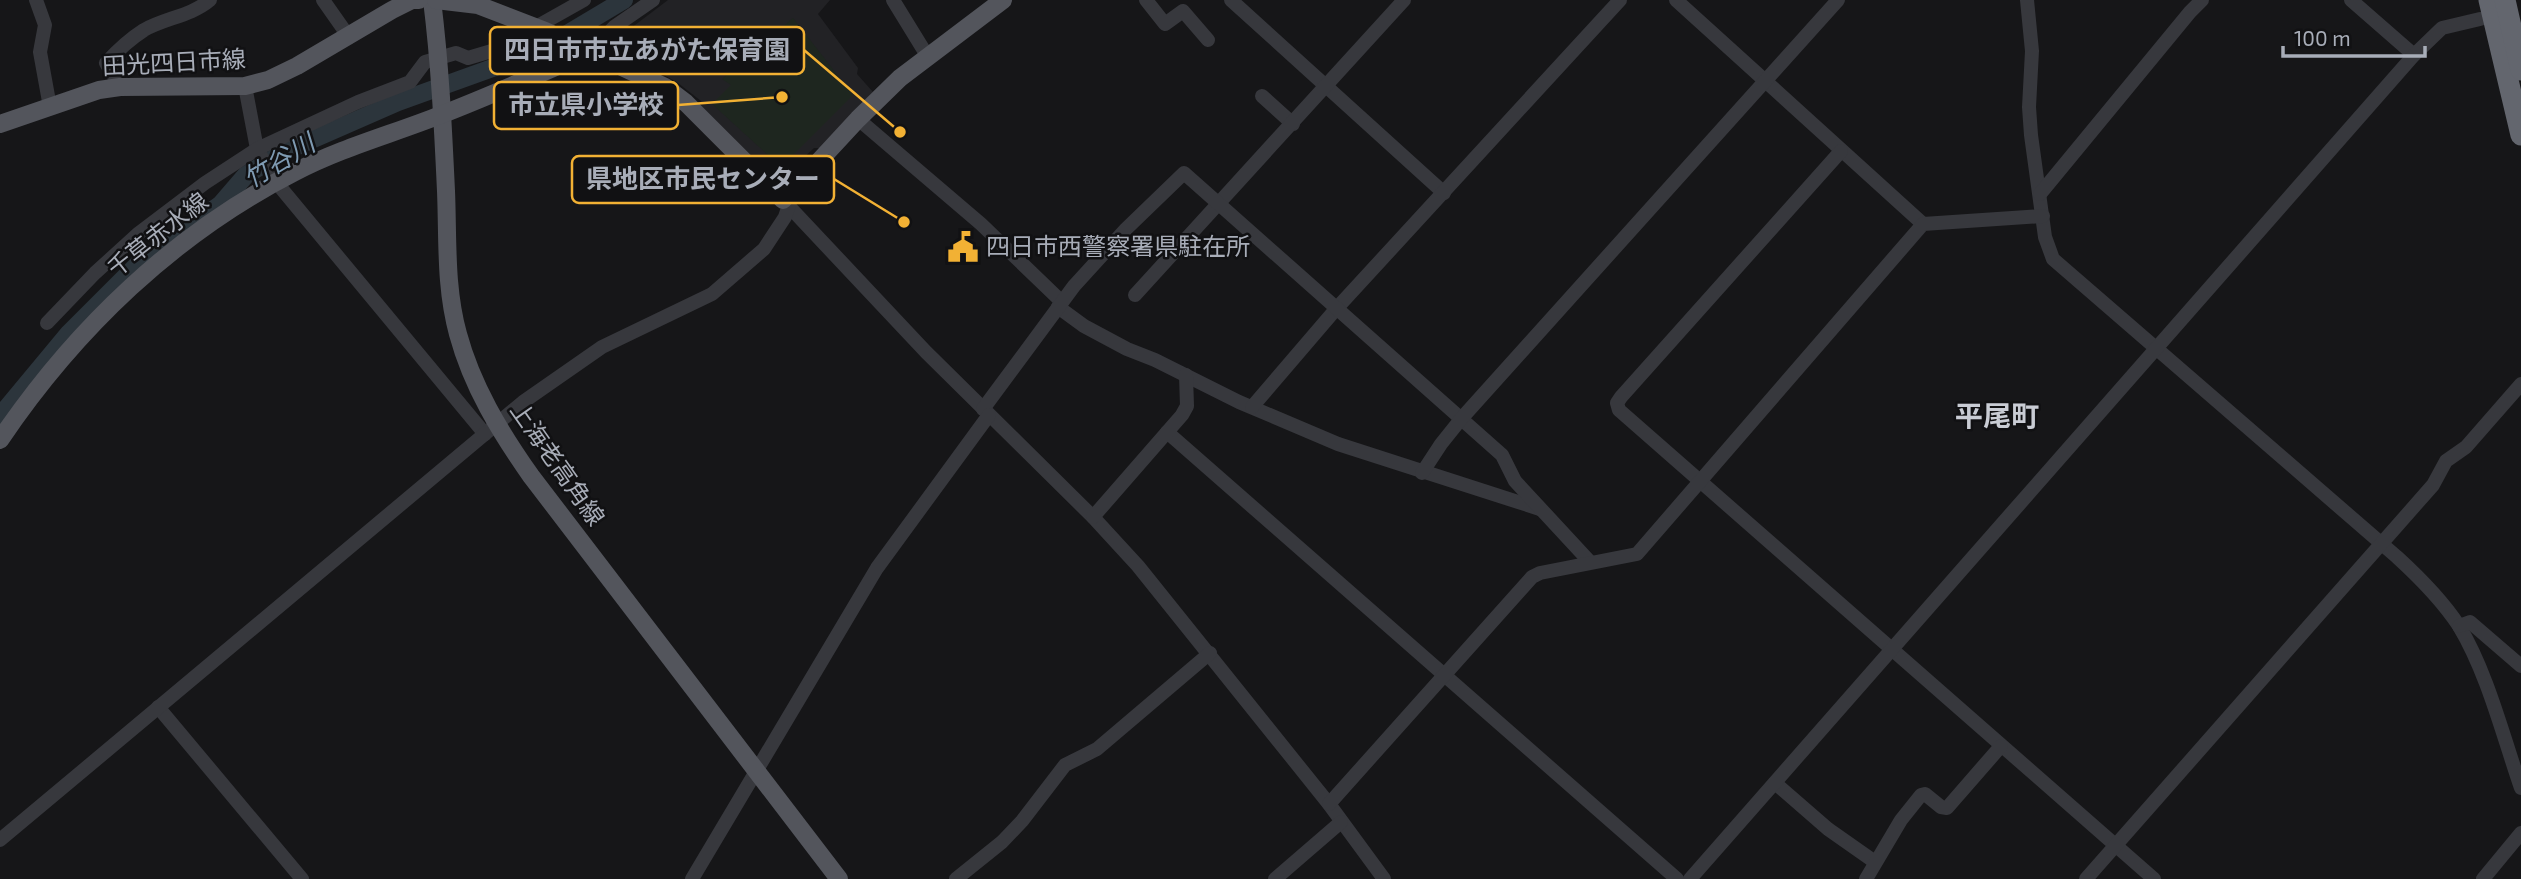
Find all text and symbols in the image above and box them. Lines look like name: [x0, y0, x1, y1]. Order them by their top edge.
scale bar: [2283, 14, 2425, 58]
text: 100 m: [2294, 25, 2351, 50]
callout: 四日市市立あがた保育園: [490, 27, 804, 74]
text: 四日市市立あがた保育園: [504, 33, 790, 64]
street label: 田光四日市線: [101, 43, 247, 80]
callout: 市立県小学校: [494, 82, 678, 129]
text: 市立県小学校: [508, 88, 664, 119]
water label: 竹谷川: [237, 125, 322, 193]
callout: 県地区市民センター: [572, 156, 834, 203]
text: 県地区市民センター: [586, 162, 820, 193]
street label: 千草赤水線: [101, 185, 213, 282]
public building icon: 四日市西警察署県駐在所: [946, 230, 980, 264]
place label: 四日市西警察署県駐在所: [986, 231, 1250, 260]
street label: 上海老高角線: [505, 396, 611, 530]
district label: 平尾町: [1955, 398, 2039, 432]

